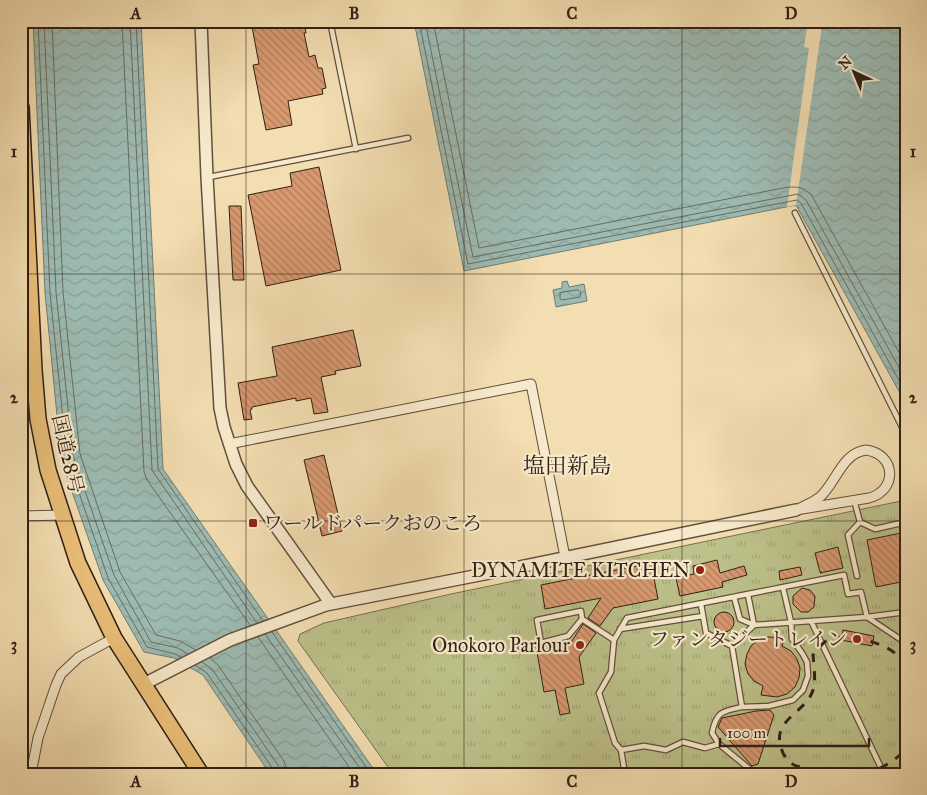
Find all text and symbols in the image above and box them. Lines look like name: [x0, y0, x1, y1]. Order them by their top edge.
text: A: [130, 4, 142, 23]
text: B: [349, 4, 359, 23]
text: C: [567, 4, 578, 23]
text: D: [785, 4, 798, 23]
north arrow: [830, 48, 880, 98]
text: N: [835, 53, 856, 73]
text: 1: [11, 142, 18, 161]
text: 1: [910, 142, 917, 161]
text: 2: [10, 388, 19, 407]
text: 2: [909, 388, 918, 407]
street label: 国道28号: [47, 412, 89, 496]
district label: 塩田新島: [523, 452, 611, 479]
place label: ワールドパークおのころ: [263, 511, 482, 535]
marker: ワールドパークおのころ: [247, 517, 259, 529]
place label: DYNAMITE KITCHEN: [471, 558, 690, 582]
marker: DYNAMITE KITCHEN: [694, 564, 706, 576]
place label: ファンタジートレイン: [649, 627, 847, 651]
place label: Onokoro Parlour: [432, 633, 570, 657]
marker: ファンタジートレイン: [851, 633, 863, 645]
text: 3: [11, 635, 17, 655]
text: 3: [910, 635, 916, 655]
marker: Onokoro Parlour: [574, 639, 586, 651]
scale bar: [720, 715, 868, 747]
text: 100 m: [727, 724, 767, 742]
text: A: [130, 772, 142, 791]
text: B: [349, 772, 359, 791]
text: C: [567, 772, 578, 791]
text: D: [785, 772, 798, 791]

